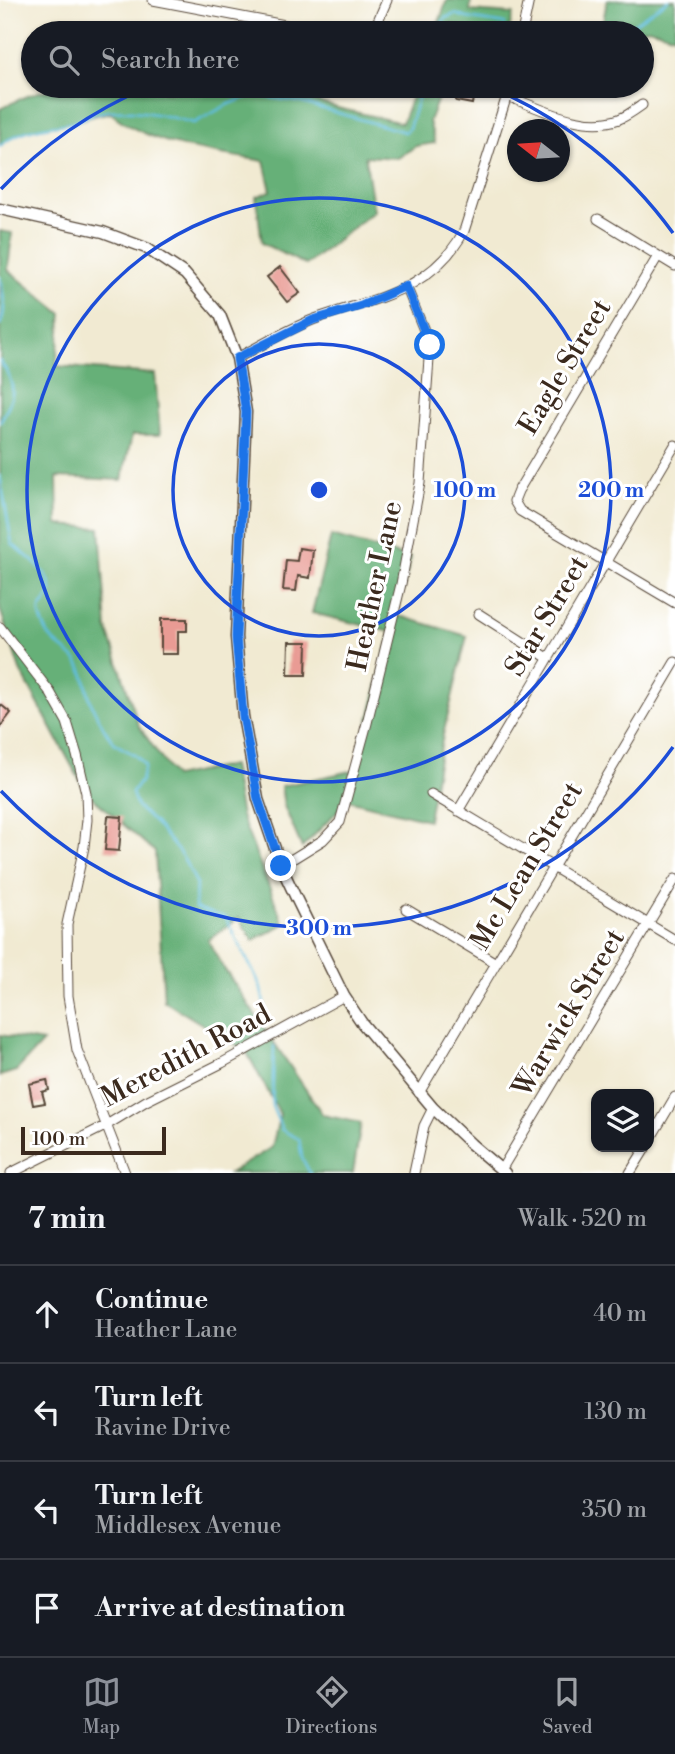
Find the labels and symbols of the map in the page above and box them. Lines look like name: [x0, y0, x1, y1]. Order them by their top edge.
north arrow: [507, 119, 570, 182]
street label: Eagle Street: [511, 293, 619, 441]
route start: [414, 329, 445, 360]
centre of rings: [307, 478, 331, 502]
text: 100 m: [434, 478, 496, 504]
text: 200 m: [578, 478, 644, 504]
street label: Heather Lane: [340, 498, 410, 674]
street label: Star Street: [497, 549, 597, 683]
street label: Mc Lean Street: [463, 775, 591, 956]
route end: [265, 850, 296, 881]
text: 300 m: [286, 916, 352, 942]
street label: Warwick Street: [505, 922, 633, 1104]
street label: Meredith Road: [95, 997, 277, 1115]
scale bar: [21, 1124, 166, 1156]

